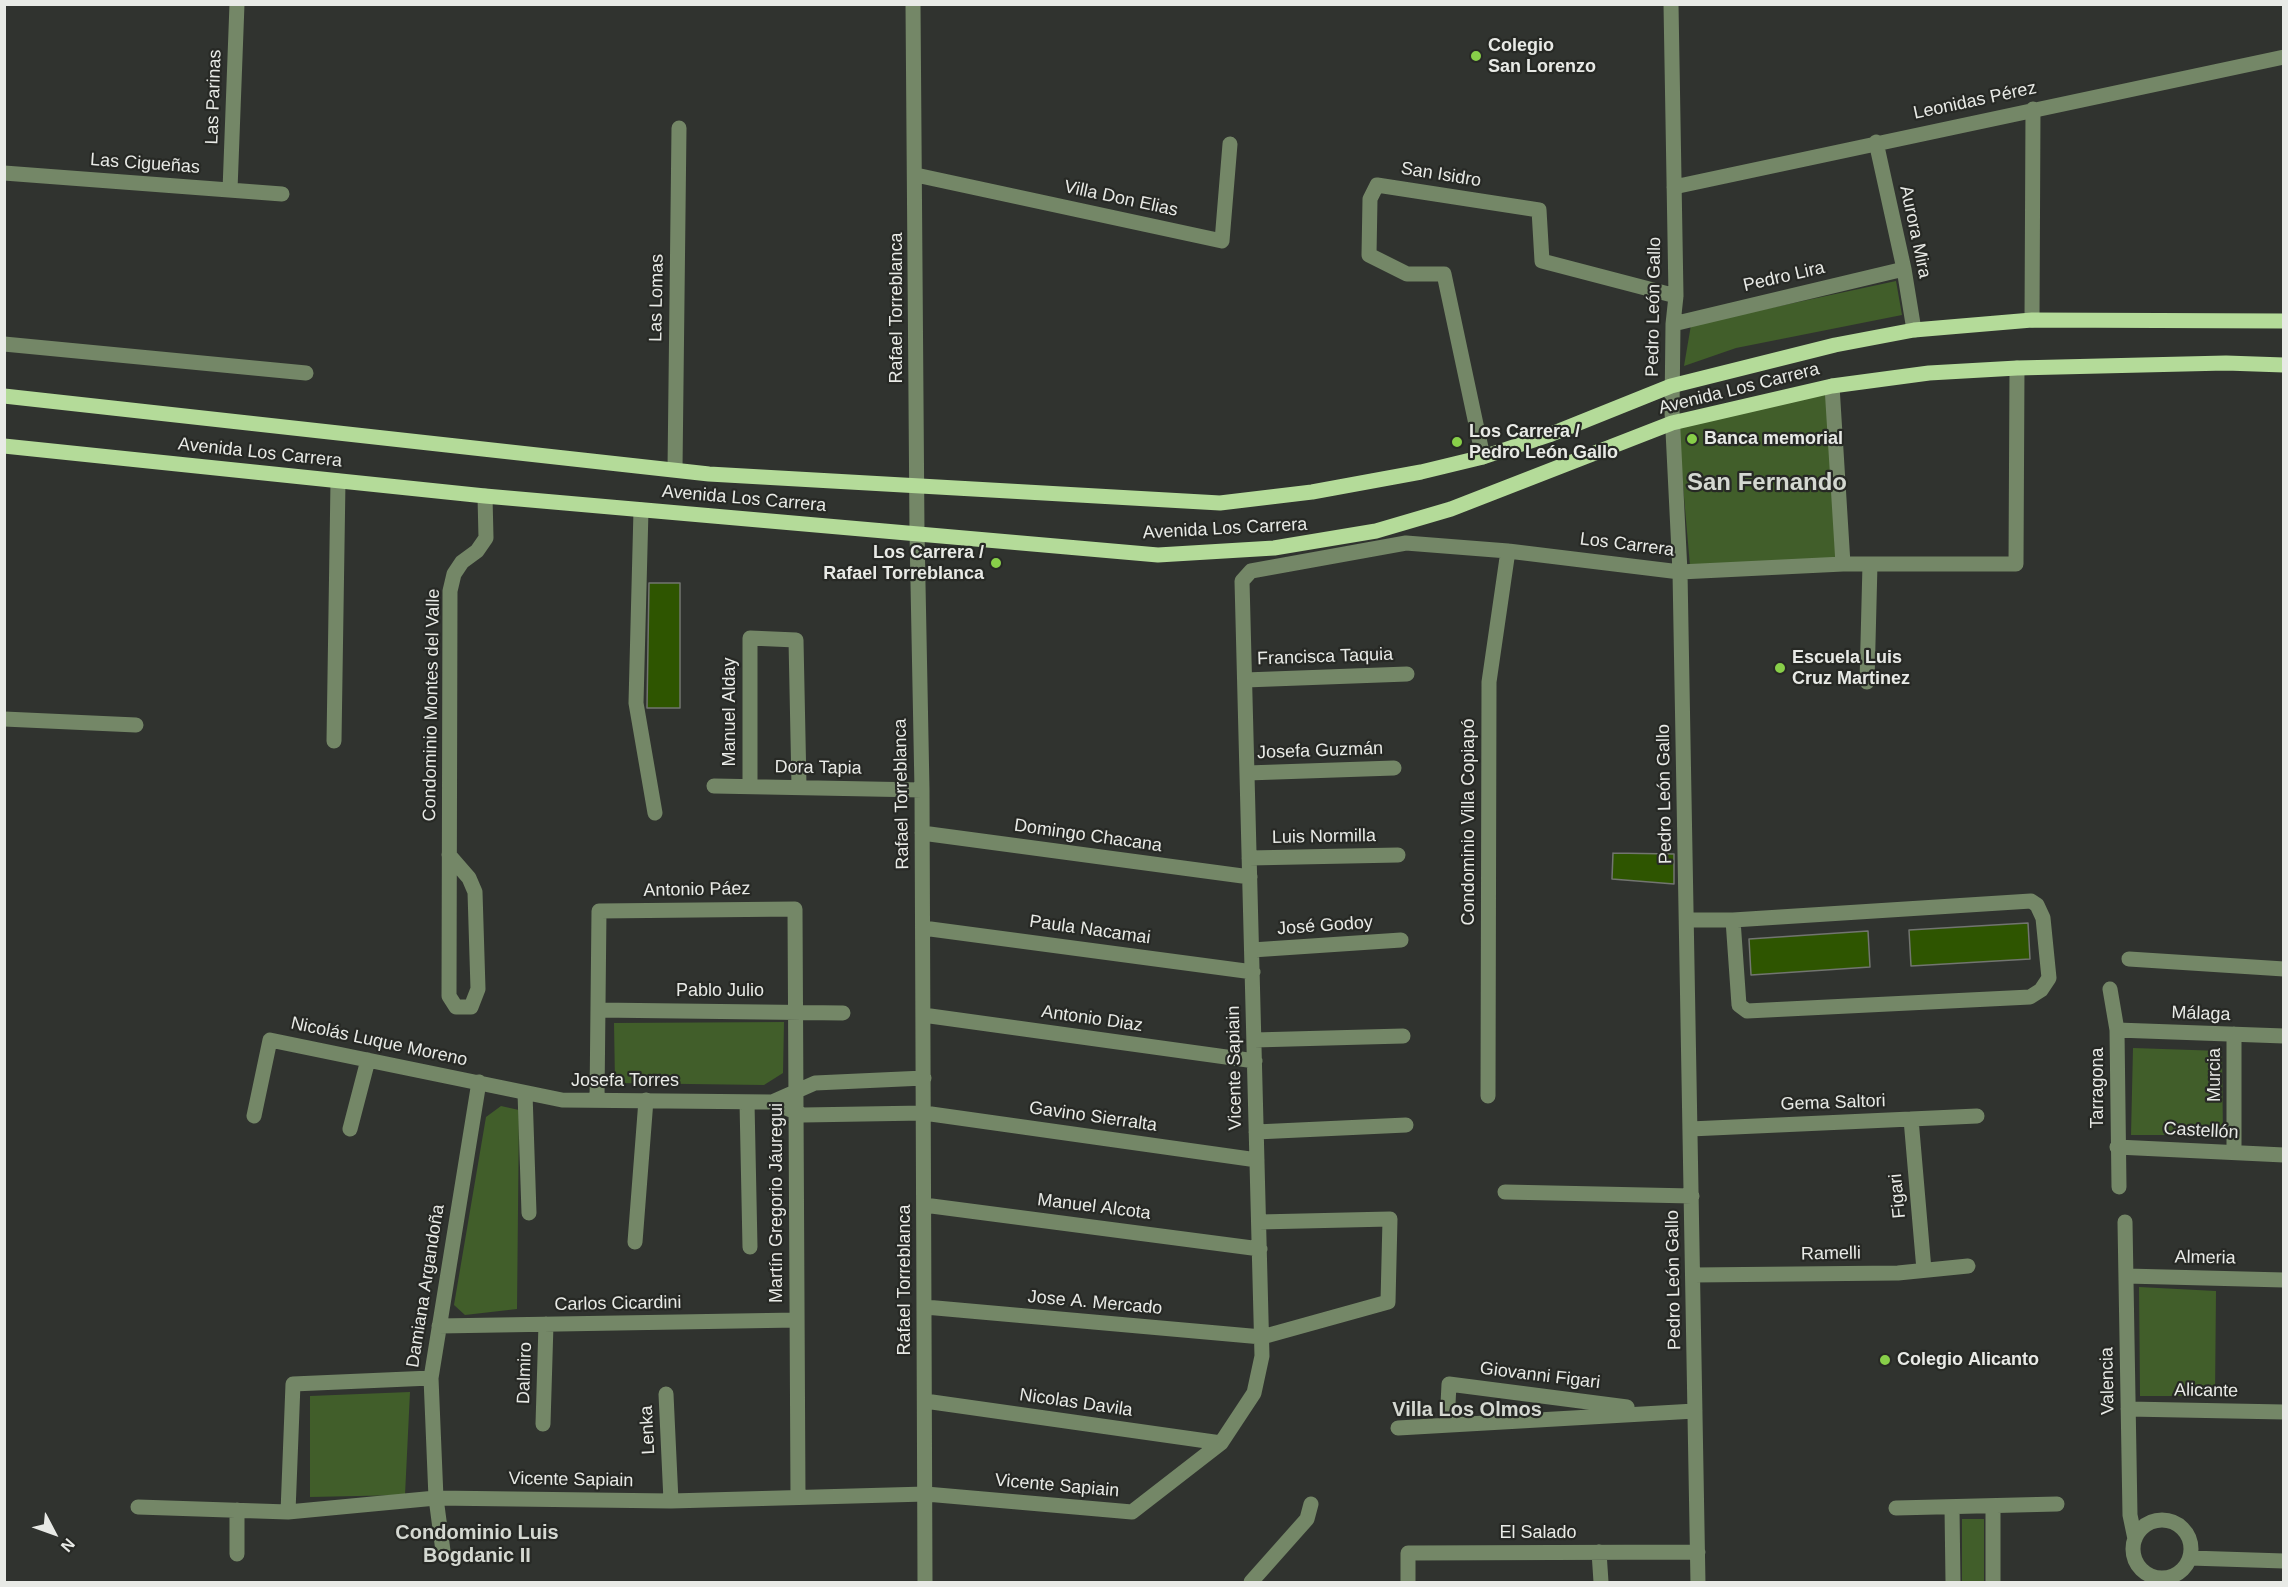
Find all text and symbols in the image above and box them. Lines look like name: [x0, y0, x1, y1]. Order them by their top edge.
place label: Colegio San Lorenzo: [1488, 35, 1596, 78]
street label: Las Parinas: [202, 49, 226, 145]
marker: Colegio San Lorenzo: [1469, 49, 1483, 63]
street label: Leonidas Pérez: [1912, 77, 2038, 125]
street label: Las Cigueñas: [89, 149, 201, 179]
street label: San Isidro: [1399, 158, 1483, 192]
street label: Villa Don Elias: [1062, 176, 1180, 222]
street label: Aurora Mira: [1895, 184, 1935, 280]
street label: Rafael Torreblanca: [886, 232, 908, 384]
street label: Pedro León Gallo: [1642, 237, 1666, 377]
street label: Las Lomas: [645, 254, 669, 342]
street label: Pedro Lira: [1741, 257, 1827, 297]
street label: Avenida Los Carrera: [1656, 359, 1822, 419]
place label: Los Carrera / Pedro León Gallo: [1469, 421, 1618, 464]
place label: Banca memorial: [1704, 428, 1843, 450]
marker: Banca memorial: [1685, 432, 1699, 446]
street label: Avenida Los Carrera: [177, 434, 343, 472]
marker: Los Carrera / Pedro León Gallo: [1450, 435, 1464, 449]
district label: San Fernando: [1687, 469, 1847, 497]
street label: Avenida Los Carrera: [661, 481, 827, 517]
street label: Avenida Los Carrera: [1142, 514, 1308, 544]
street label: Los Carrera: [1579, 528, 1675, 562]
place label: Los Carrera / Rafael Torreblanca: [823, 542, 984, 584]
marker: Los Carrera / Rafael Torreblanca: [989, 556, 1003, 570]
street label: Condominio Montes del Valle: [419, 588, 445, 822]
street label: Francisca Taquia: [1257, 644, 1393, 670]
place label: Escuela Luis Cruz Martinez: [1792, 647, 1910, 690]
street label: Manuel Alday: [719, 657, 741, 767]
marker: Escuela Luis Cruz Martinez: [1773, 661, 1787, 675]
street label: Rafael Torreblanca: [890, 718, 914, 870]
street label: Condominio Villa Copiapó: [1458, 719, 1480, 925]
street label: Pedro León Gallo: [1653, 724, 1677, 864]
street label: Josefa Guzmán: [1257, 738, 1383, 764]
street label: Dora Tapia: [774, 756, 862, 780]
street label: Domingo Chacana: [1013, 815, 1163, 857]
street label: Luis Normilla: [1272, 825, 1376, 849]
street label: Antonio Páez: [643, 878, 751, 902]
street label: Paula Nacamai: [1028, 911, 1152, 949]
street label: José Godoy: [1276, 912, 1374, 940]
street label: Pablo Julio: [676, 980, 764, 1002]
street label: Antonio Diaz: [1040, 1001, 1144, 1037]
street label: Málaga: [2171, 1002, 2231, 1026]
street label: Vicente Sapiain: [1223, 1005, 1247, 1131]
street label: Nicolás Luque Moreno: [289, 1013, 469, 1071]
street label: Tarragona: [2087, 1047, 2109, 1129]
street label: Murcia: [2204, 1048, 2226, 1102]
street label: Josefa Torres: [571, 1070, 679, 1092]
street label: Gema Saltori: [1780, 1090, 1886, 1116]
street label: Gavino Sierralta: [1028, 1097, 1158, 1137]
street label: Martín Gregorio Jáuregui: [766, 1103, 788, 1303]
street label: Castellón: [2163, 1118, 2239, 1144]
street label: Figari: [1885, 1173, 1911, 1219]
street label: Manuel Alcota: [1036, 1189, 1152, 1225]
street label: Damiana Argandoña: [402, 1203, 450, 1369]
street label: Rafael Torreblanca: [894, 1204, 916, 1356]
street label: Pedro León Gallo: [1662, 1210, 1686, 1350]
street label: Ramelli: [1801, 1243, 1861, 1265]
street label: Almeria: [2174, 1247, 2236, 1269]
street label: Jose A. Mercado: [1027, 1286, 1163, 1320]
street label: Carlos Cicardini: [554, 1292, 682, 1316]
street label: Dalmiro: [513, 1342, 537, 1404]
street label: Valencia: [2097, 1347, 2119, 1415]
place label: Colegio Alicanto: [1897, 1349, 2039, 1371]
marker: Colegio Alicanto: [1878, 1353, 1892, 1367]
street label: Giovanni Figari: [1479, 1358, 1601, 1394]
street label: Alicante: [2174, 1380, 2238, 1402]
street label: Nicolas Davila: [1018, 1384, 1134, 1422]
district label: Villa Los Olmos: [1392, 1398, 1542, 1422]
street label: Lenka: [636, 1405, 660, 1455]
street label: Vicente Sapiain: [508, 1468, 634, 1492]
street label: Vicente Sapiain: [994, 1470, 1120, 1502]
north arrow: [24, 1503, 84, 1563]
district label: Condominio Luis Bogdanic II: [395, 1521, 559, 1568]
street label: El Salado: [1499, 1522, 1577, 1544]
text: N: [58, 1535, 78, 1555]

